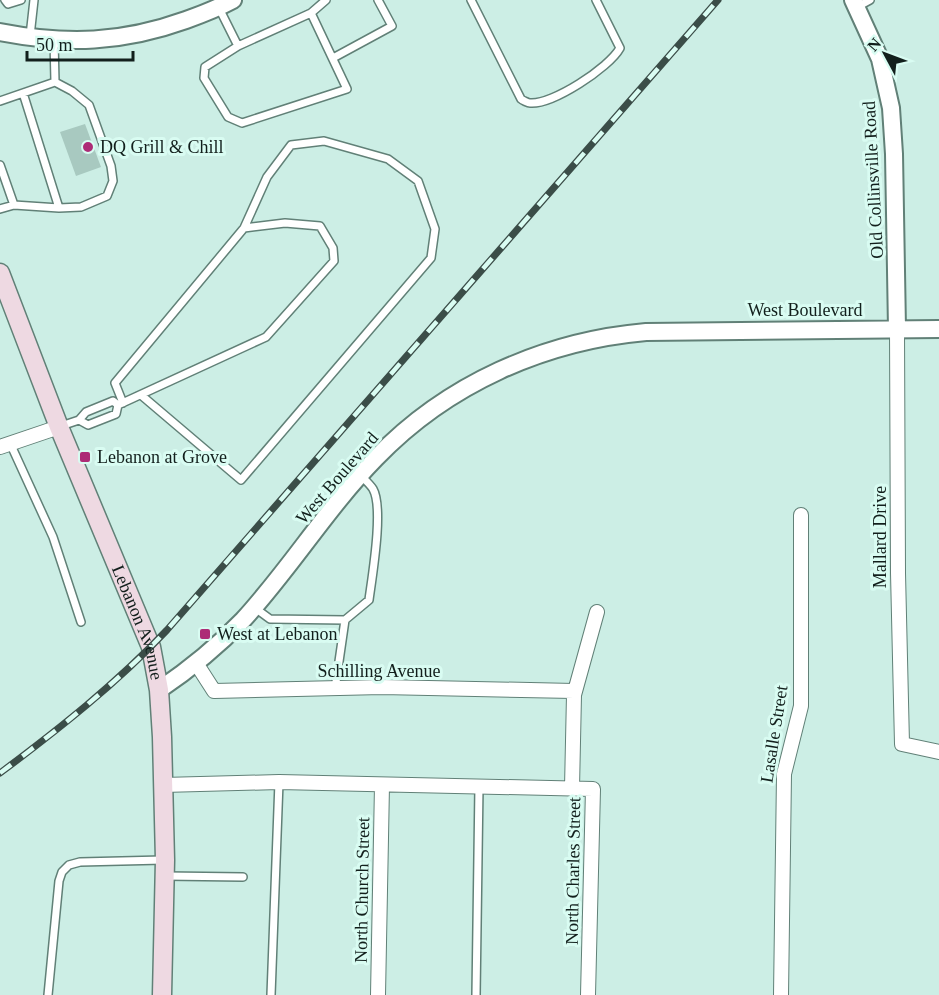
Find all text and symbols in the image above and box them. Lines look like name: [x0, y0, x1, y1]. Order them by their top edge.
scale bar: [27, 24, 134, 62]
north arrow: [855, 24, 915, 84]
text: N: [864, 34, 885, 54]
text: 50 m: [36, 35, 73, 55]
street label: Old Collinsville Road: [859, 101, 887, 259]
place label: DQ Grill & Chill: [100, 137, 224, 157]
marker: DQ Grill & Chill: [81, 140, 95, 154]
street label: West Boulevard: [747, 300, 863, 320]
street label: West Boulevard: [292, 428, 382, 528]
place label: Lebanon at Grove: [97, 447, 227, 467]
marker: Lebanon at Grove: [78, 450, 92, 464]
street label: Mallard Drive: [870, 486, 890, 588]
street label: Lebanon Avenue: [108, 562, 167, 681]
place label: West at Lebanon: [217, 624, 338, 644]
marker: West at Lebanon: [198, 627, 212, 641]
street label: Schilling Avenue: [317, 661, 441, 681]
street label: Lasalle Street: [756, 684, 792, 784]
street label: North Charles Street: [562, 797, 584, 945]
street label: North Church Street: [351, 817, 373, 963]

